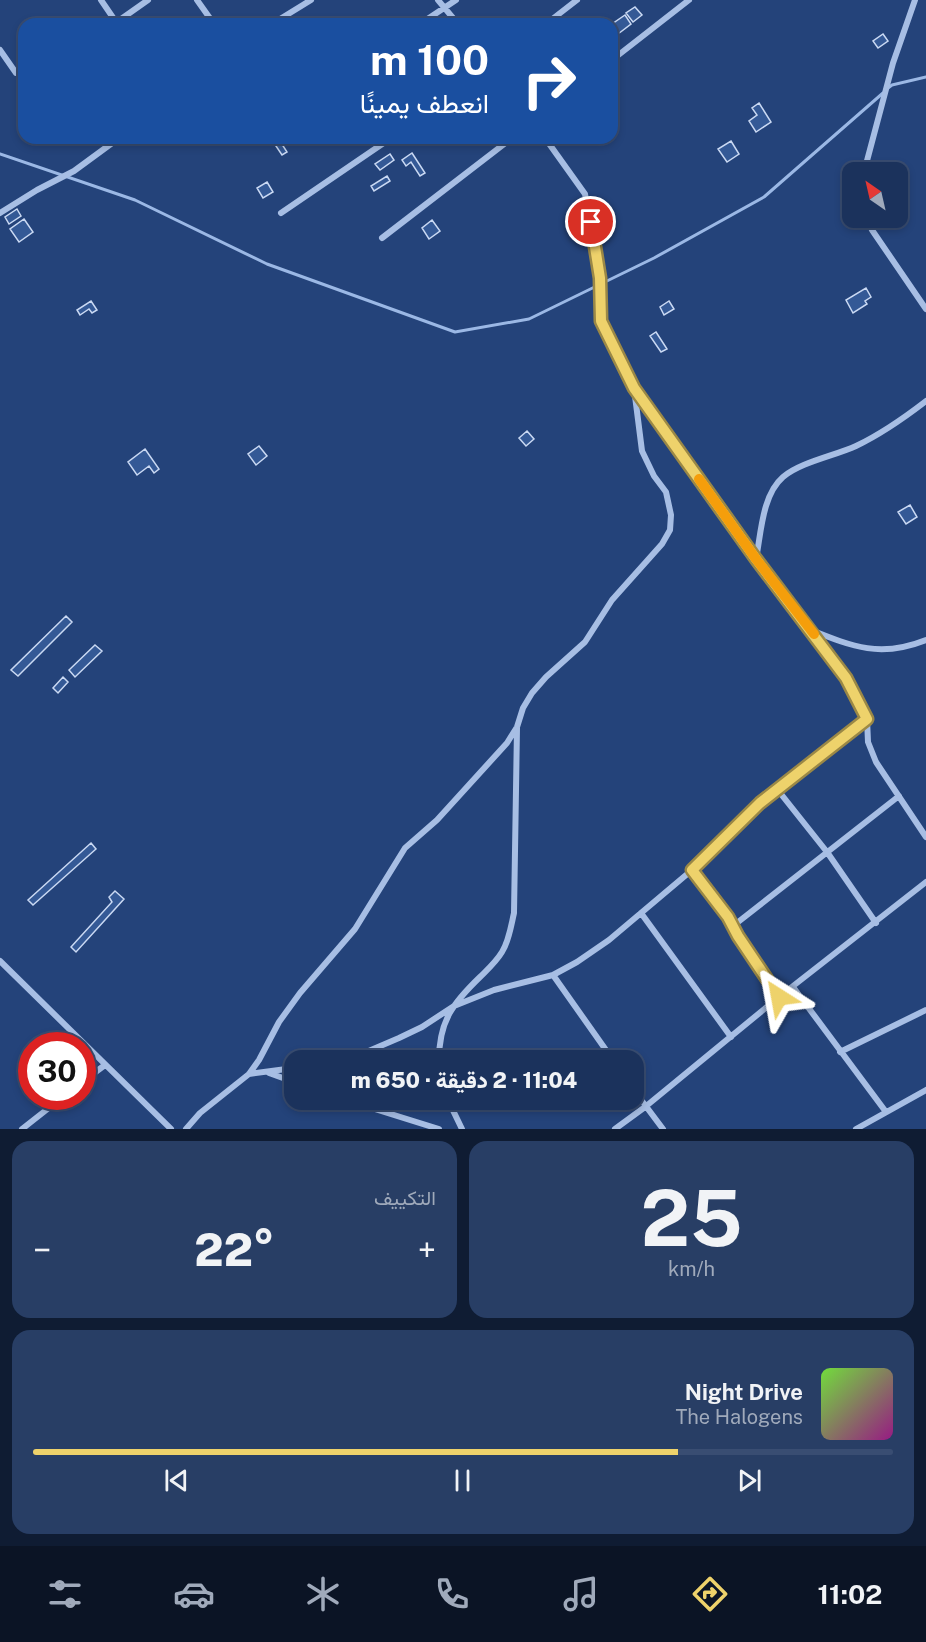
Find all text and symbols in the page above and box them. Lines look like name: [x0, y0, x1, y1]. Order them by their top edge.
text: 100 m: [370, 35, 489, 84]
icon: right: [510, 42, 588, 120]
text: انعطف يمينًا: [360, 87, 489, 119]
north arrow: [842, 162, 908, 228]
map controls: [842, 162, 908, 228]
pin: [565, 196, 616, 247]
icon: arrive: [574, 205, 607, 238]
position arrow: [747, 965, 811, 1029]
speed limit sign: 30: [18, 1032, 96, 1110]
text: 11:04 · 2 دقيقة · 650 m: [351, 1067, 577, 1093]
text: 25: [640, 1172, 743, 1264]
text: التكييف: [374, 1186, 436, 1210]
text: 22°: [194, 1223, 275, 1276]
text: −: [33, 1231, 51, 1269]
text: +: [418, 1231, 436, 1269]
text: km/h: [668, 1257, 715, 1281]
text: Night Drive: [685, 1379, 803, 1405]
text: The Halogens: [675, 1405, 803, 1429]
icon: previous: [160, 1464, 193, 1497]
icon: pause: [446, 1464, 479, 1497]
icon: next: [733, 1464, 766, 1497]
icon: filters: [44, 1573, 86, 1615]
icon: car: [173, 1573, 215, 1615]
icon: climate: [302, 1573, 344, 1615]
icon: phone: [431, 1573, 473, 1615]
icon: music: [560, 1573, 602, 1615]
icon: directions: [689, 1573, 731, 1615]
text: 11:02: [818, 1578, 883, 1610]

